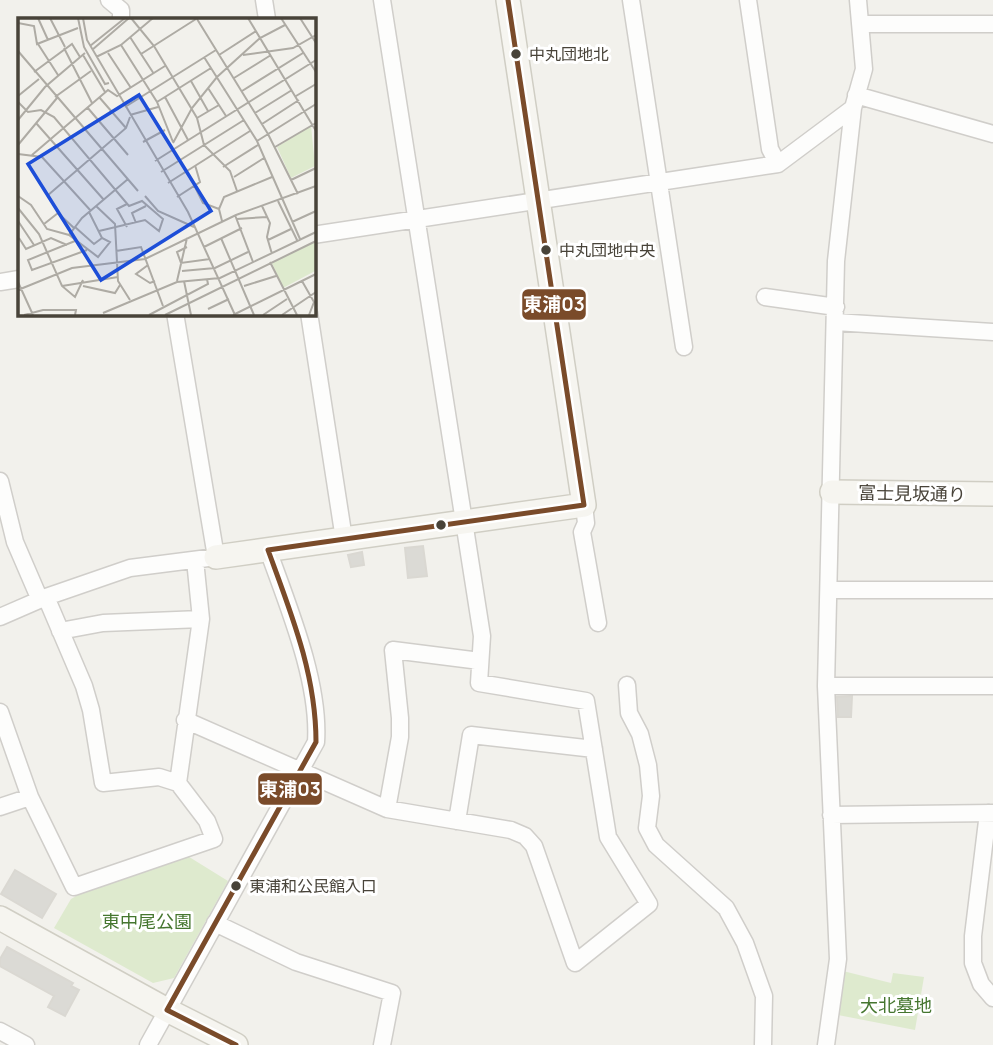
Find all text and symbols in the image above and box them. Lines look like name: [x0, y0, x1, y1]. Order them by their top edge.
inset map: [18, 18, 315, 315]
place label: 中丸団地北: [529, 43, 609, 65]
marker: 中丸団地北: [509, 47, 523, 61]
place label: 中丸団地中央: [559, 239, 655, 261]
marker: 中丸団地中央: [539, 243, 553, 257]
line badge: 東浦03: [521, 288, 587, 321]
text: 東浦03: [523, 291, 585, 317]
street label: 富士見坂通り: [858, 480, 966, 506]
unlabelled marker: [434, 518, 448, 532]
line badge: 東浦03: [257, 772, 323, 806]
text: 東浦03: [259, 776, 321, 802]
place label: 東浦和公民館入口: [249, 875, 377, 897]
marker: 東浦和公民館入口: [229, 879, 243, 893]
park label: 東中尾公園: [102, 909, 192, 933]
park label: 大北墓地: [860, 993, 932, 1017]

